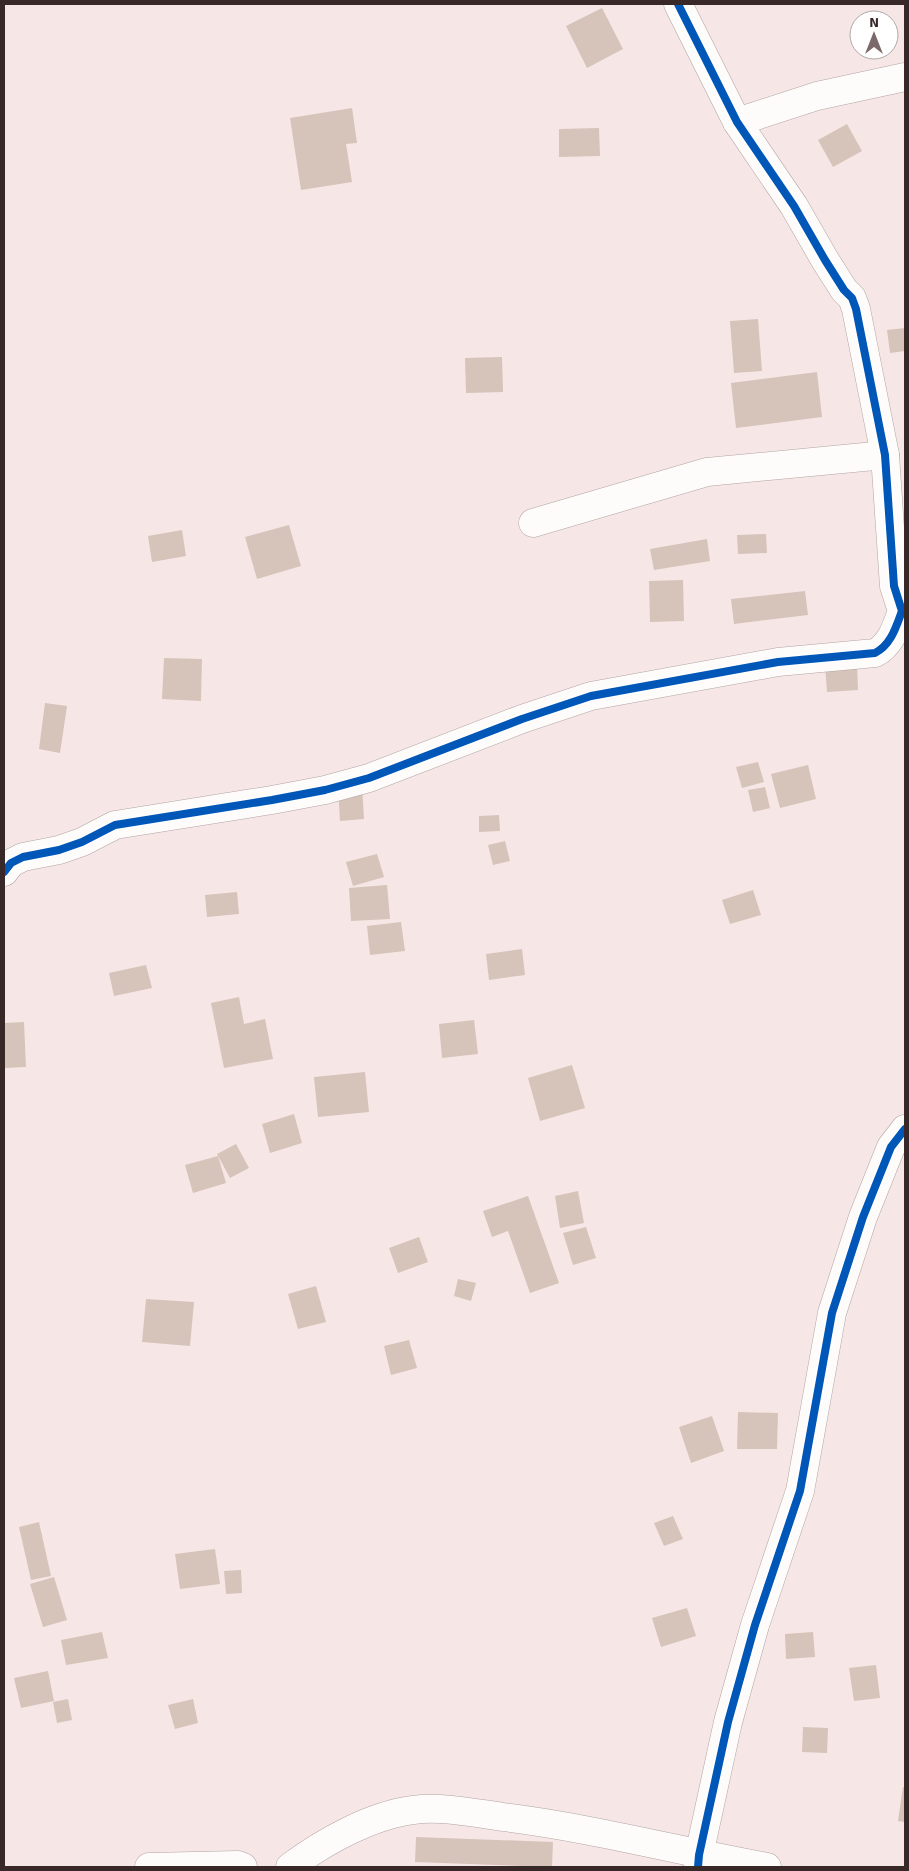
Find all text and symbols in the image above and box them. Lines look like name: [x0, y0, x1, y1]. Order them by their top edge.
north arrow: [849, 10, 899, 60]
text: N: [869, 14, 879, 31]

